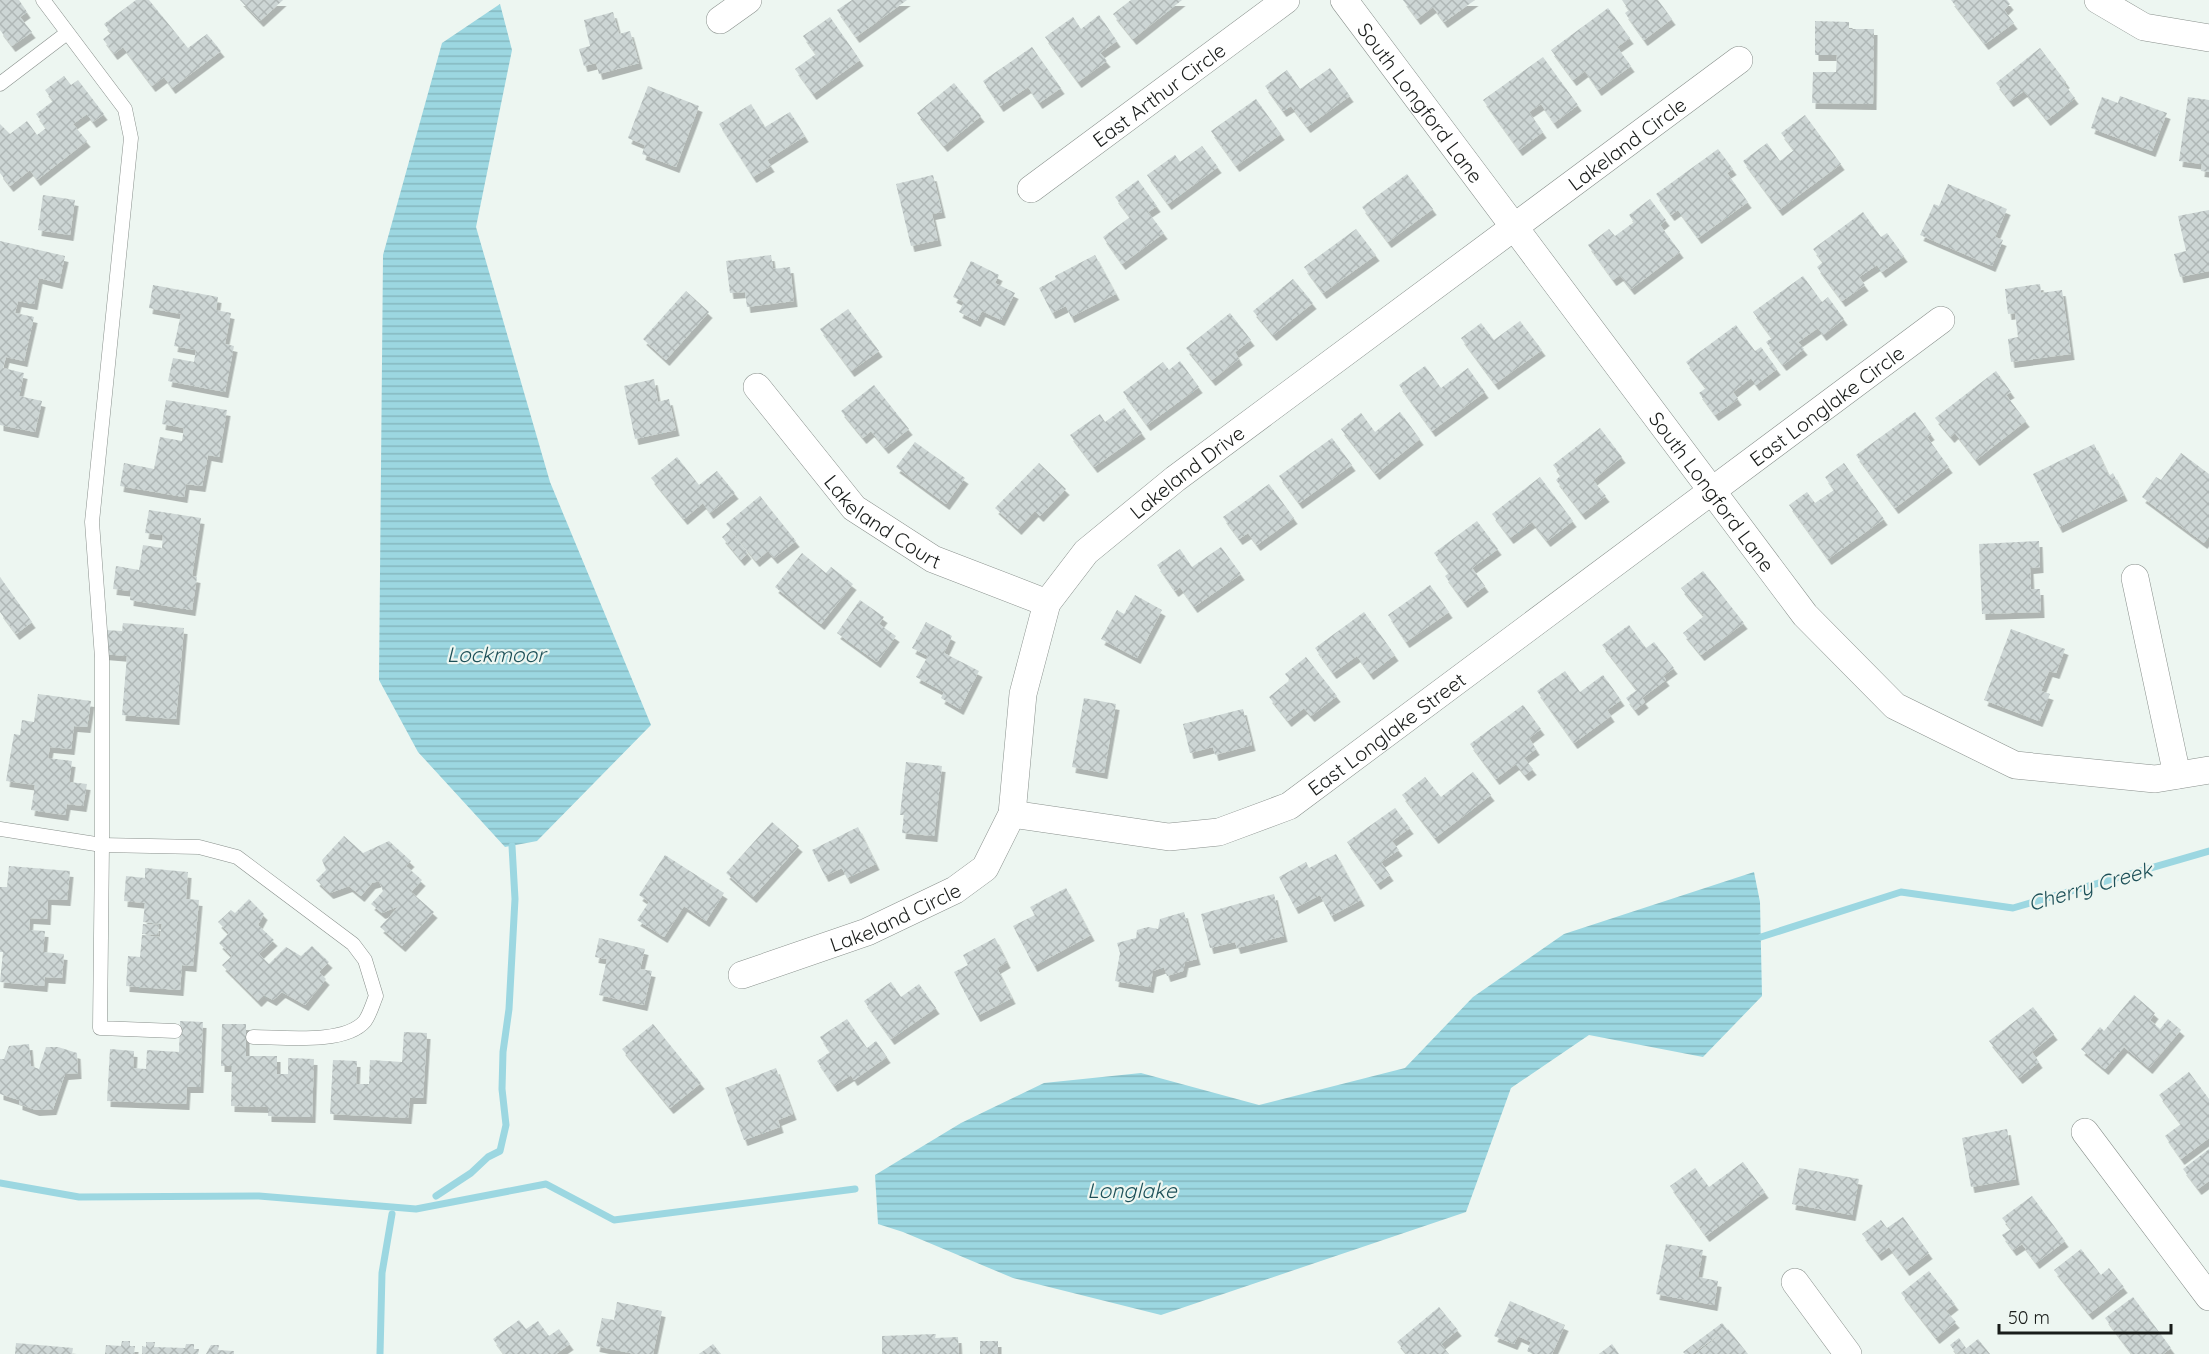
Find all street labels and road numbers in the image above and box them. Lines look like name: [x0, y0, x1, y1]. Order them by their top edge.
street label: South Longford Lane: [1353, 17, 1489, 188]
street label: East Arthur Circle: [1087, 37, 1230, 152]
street label: Lakeland Circle: [1563, 91, 1691, 195]
street label: East Longlake Circle: [1744, 340, 1909, 471]
street label: South Longford Lane: [1644, 406, 1781, 576]
street label: Lakeland Drive: [1124, 419, 1249, 524]
street label: Lakeland Court: [819, 469, 945, 573]
street label: East Longlake Street: [1303, 666, 1470, 800]
street label: Lakeland Circle: [826, 877, 965, 956]

